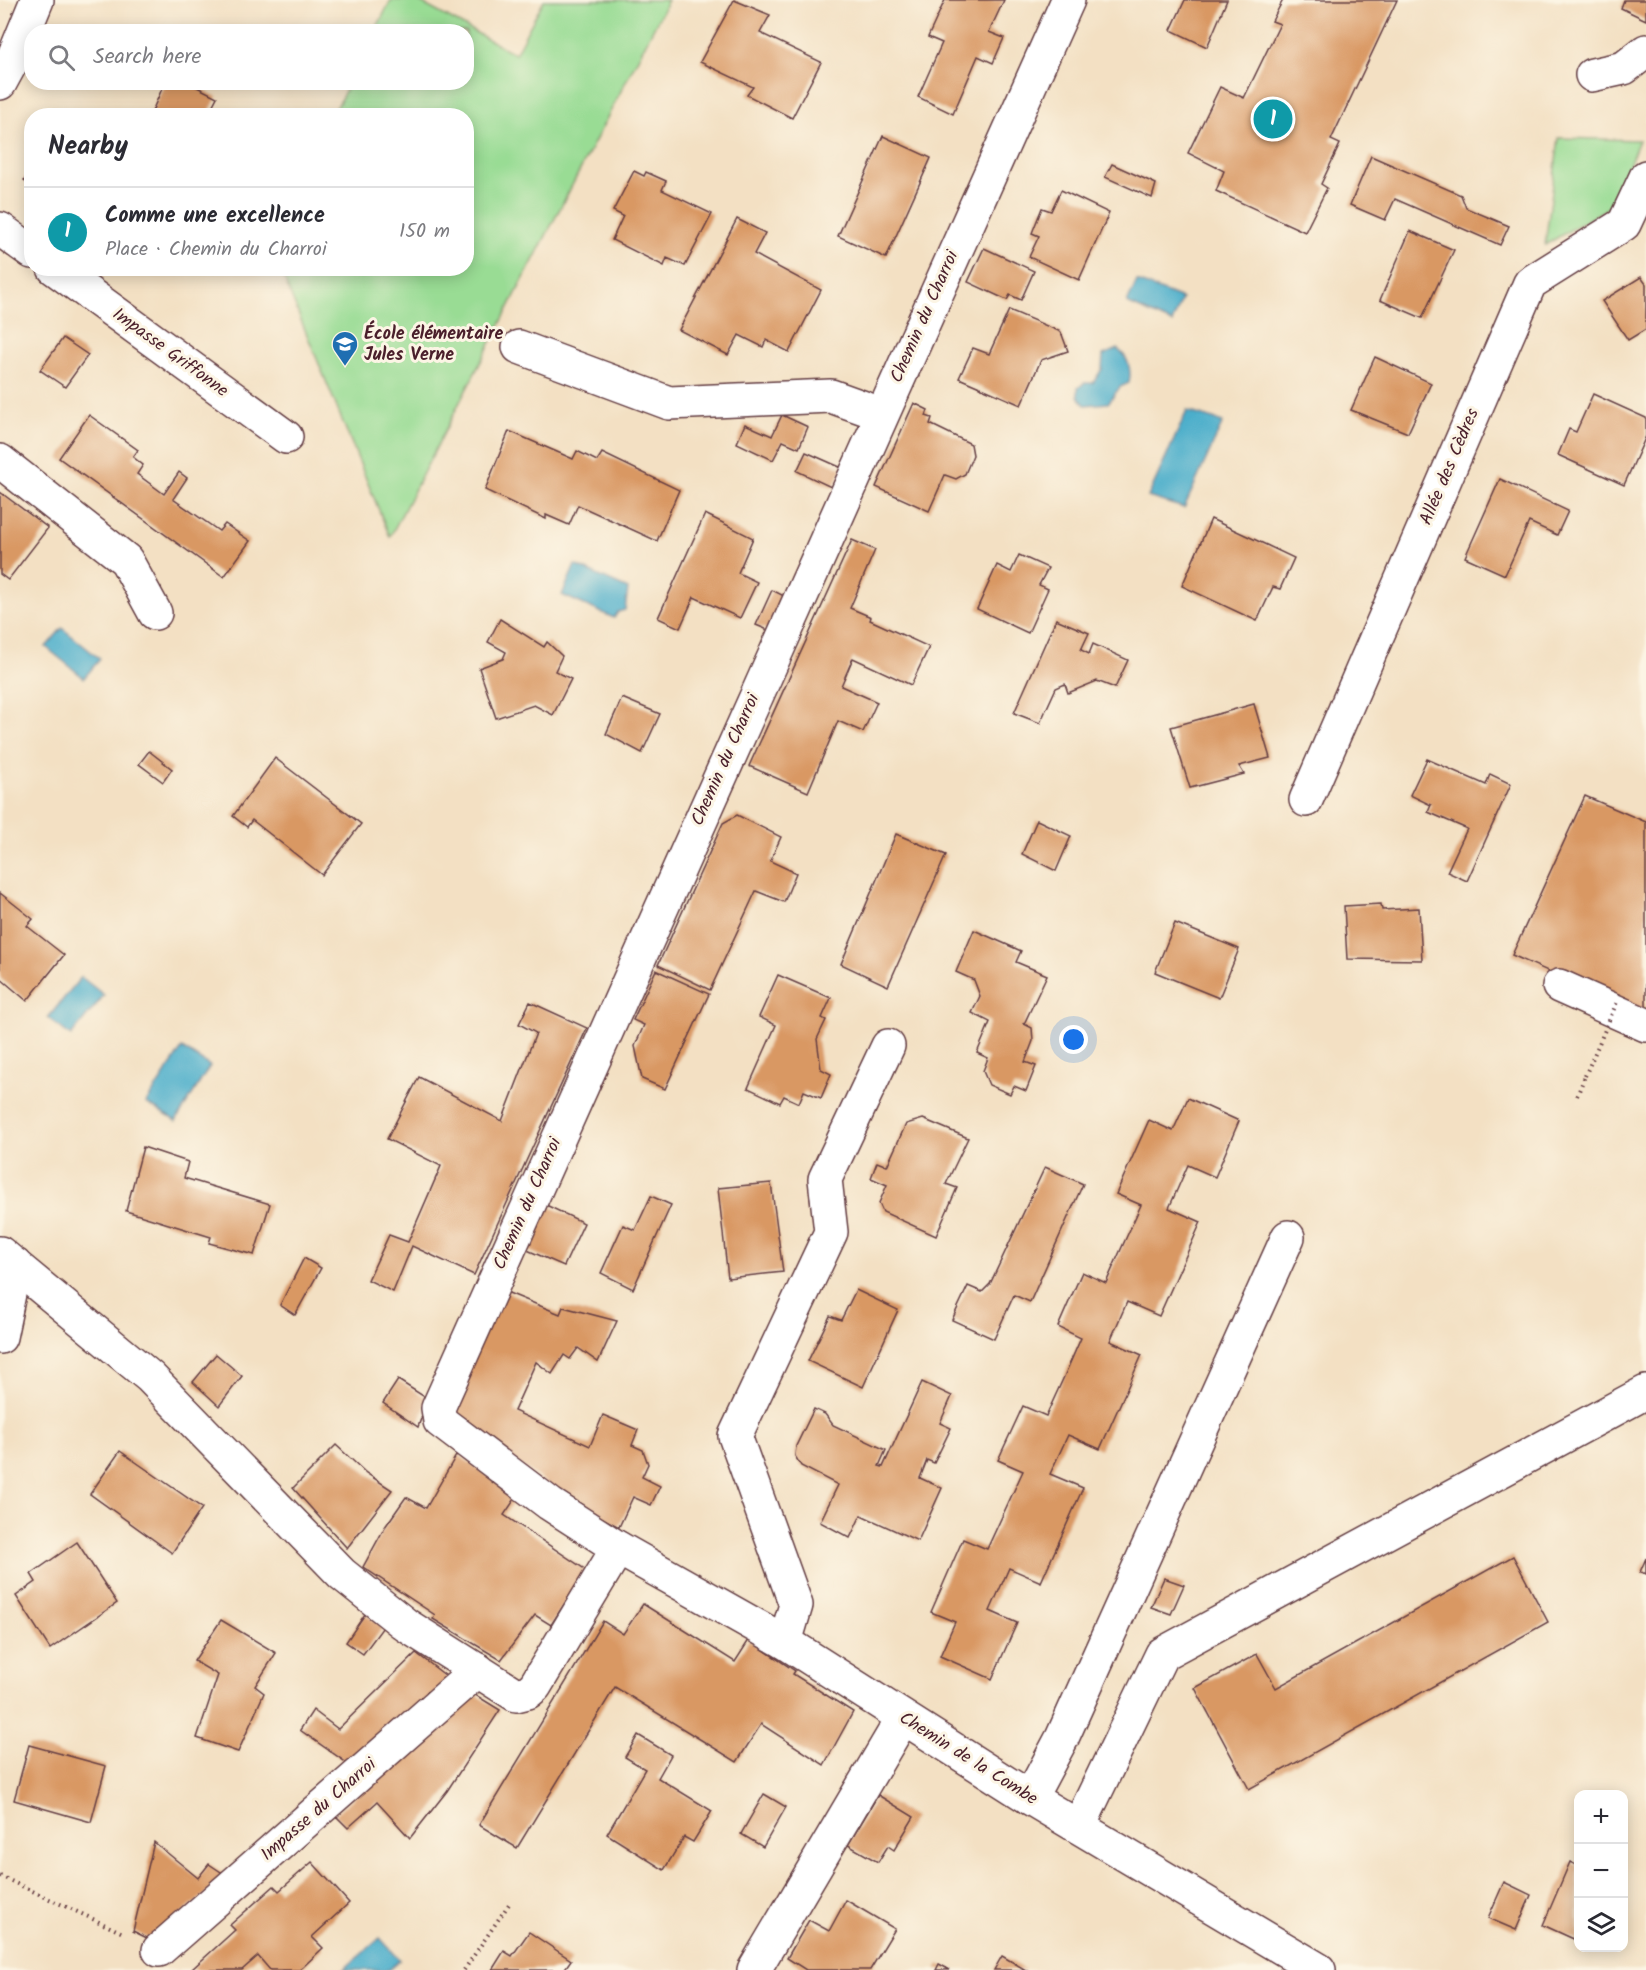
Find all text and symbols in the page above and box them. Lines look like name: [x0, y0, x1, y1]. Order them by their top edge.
search box: [24, 24, 474, 90]
text: Search here: [93, 40, 201, 75]
icon: search: [45, 41, 78, 74]
pin: 1: [1254, 96, 1292, 142]
text: Nearby: [48, 126, 128, 168]
text: Comme une excellence: [105, 199, 325, 234]
text: 1: [64, 216, 71, 248]
text: 150 m: [399, 216, 450, 248]
text: Place · Chemin du Charroi: [105, 234, 327, 266]
street label: Chemin du Charroi: [883, 246, 967, 388]
street label: Impasse Griffonne: [106, 301, 234, 405]
place label: École élémentaire Jules Verne: [364, 320, 504, 370]
school or university icon: École élémentaire Jules Verne: [330, 329, 360, 367]
street label: Allée des Cèdres: [1412, 404, 1488, 530]
street label: Chemin du Charroi: [684, 689, 768, 831]
your location: [1059, 1025, 1088, 1054]
street label: Chemin du Charroi: [486, 1133, 570, 1275]
street label: Chemin de la Combe: [893, 1705, 1043, 1813]
street label: Impasse du Charroi: [255, 1751, 384, 1869]
map controls: [1574, 1790, 1628, 1952]
button: +: [1574, 1790, 1628, 1844]
button: −: [1574, 1844, 1628, 1898]
button: layers: [1574, 1898, 1628, 1952]

